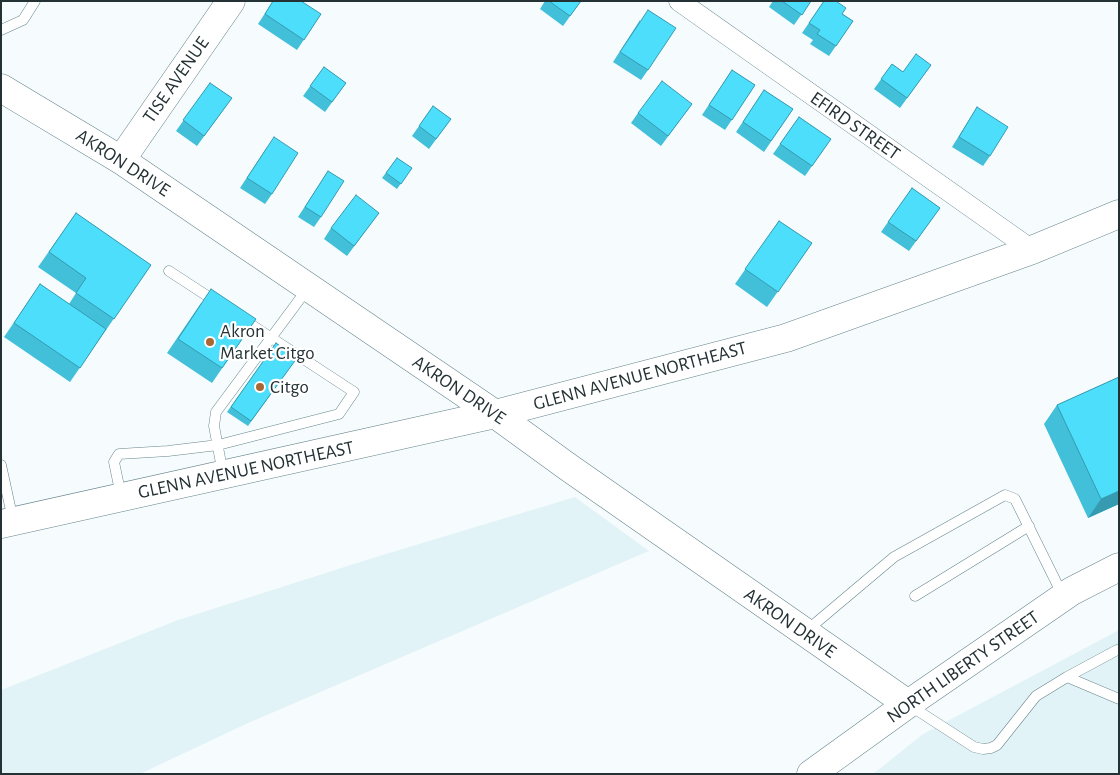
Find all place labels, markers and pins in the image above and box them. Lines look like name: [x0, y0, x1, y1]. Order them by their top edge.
place label: Akron Market Citgo: [220, 320, 315, 364]
marker: Akron Market Citgo: [204, 336, 216, 348]
place label: Citgo: [270, 376, 309, 398]
marker: Citgo: [254, 381, 266, 393]

